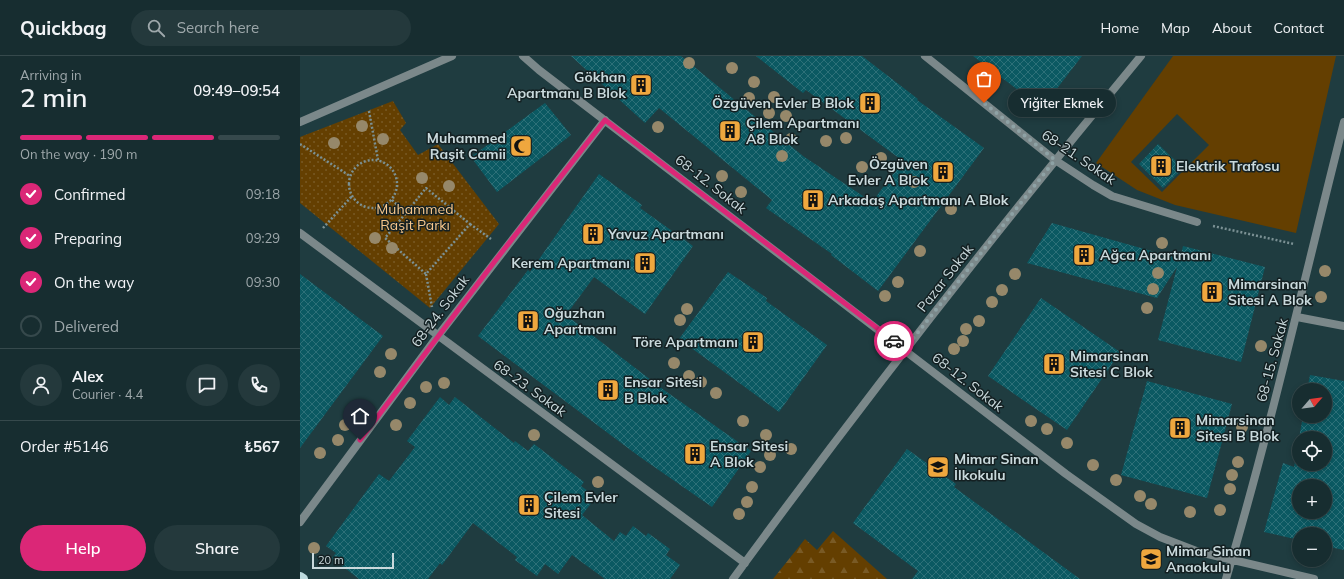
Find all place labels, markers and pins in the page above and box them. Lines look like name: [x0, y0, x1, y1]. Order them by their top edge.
pin: [967, 62, 1001, 103]
place label: Gökhan Apartmanı B Blok: [507, 68, 626, 102]
building icon: Gökhan Apartmanı B Blok: [628, 72, 654, 98]
callout: Yiğiter Ekmek: [1008, 89, 1116, 117]
building icon: Özgüven Evler B Blok: [857, 90, 883, 116]
place label: Özgüven Evler B Blok: [712, 94, 854, 112]
place label: Çilem Apartmanı A8 Blok: [746, 114, 859, 148]
building icon: Çilem Apartmanı A8 Blok: [717, 118, 743, 144]
place label: Muhammed Raşit Camii: [427, 129, 506, 163]
mosque icon: Muhammed Raşit Camii: [508, 133, 534, 159]
building icon: Elektrik Trafosu: [1148, 153, 1174, 179]
place label: Özgüven Evler A Blok: [848, 155, 928, 189]
place label: Elektrik Trafosu: [1176, 157, 1280, 175]
building icon: Özgüven Evler A Blok: [930, 159, 956, 185]
building icon: Arkadaş Apartmanı A Blok: [800, 187, 826, 213]
place label: Arkadaş Apartmanı A Blok: [828, 191, 1009, 209]
building icon: Yavuz Apartmanı: [580, 221, 606, 247]
place label: Yavuz Apartmanı: [607, 225, 724, 243]
building icon: Ağca Apartmanı: [1071, 242, 1097, 268]
place label: Ağca Apartmanı: [1100, 246, 1211, 264]
building icon: Kerem Apartmanı: [632, 250, 658, 276]
place label: Kerem Apartmanı: [511, 254, 630, 272]
place label: Mimarsinan Sitesi A Blok: [1228, 275, 1312, 309]
building icon: Mimarsinan Sitesi A Blok: [1199, 279, 1225, 305]
place label: Oğuzhan Apartmanı: [544, 304, 616, 338]
building icon: Oğuzhan Apartmanı: [515, 308, 541, 334]
building icon: Töre Apartmanı: [740, 329, 766, 355]
place label: Töre Apartmanı: [633, 333, 738, 351]
place label: Mimarsinan Sitesi C Blok: [1070, 347, 1153, 381]
building icon: Mimarsinan Sitesi C Blok: [1041, 351, 1067, 377]
place label: Ensar Sitesi B Blok: [624, 373, 702, 407]
building icon: Ensar Sitesi B Blok: [595, 377, 621, 403]
pin: [343, 399, 377, 440]
place label: Mimarsinan Sitesi B Blok: [1196, 411, 1279, 445]
building icon: Mimarsinan Sitesi B Blok: [1167, 415, 1193, 441]
place label: Ensar Sitesi A Blok: [710, 437, 788, 471]
building icon: Ensar Sitesi A Blok: [682, 441, 708, 467]
place label: Mimar Sinan İlkokulu: [954, 450, 1039, 484]
school or university icon: Mimar Sinan İlkokulu: [925, 454, 951, 480]
place label: Çilem Evler Sitesi: [544, 488, 618, 522]
building icon: Çilem Evler Sitesi: [516, 492, 542, 518]
place label: Mimar Sinan Anaokulu: [1166, 542, 1251, 576]
school or university icon: Mimar Sinan Anaokulu: [1138, 546, 1164, 572]

